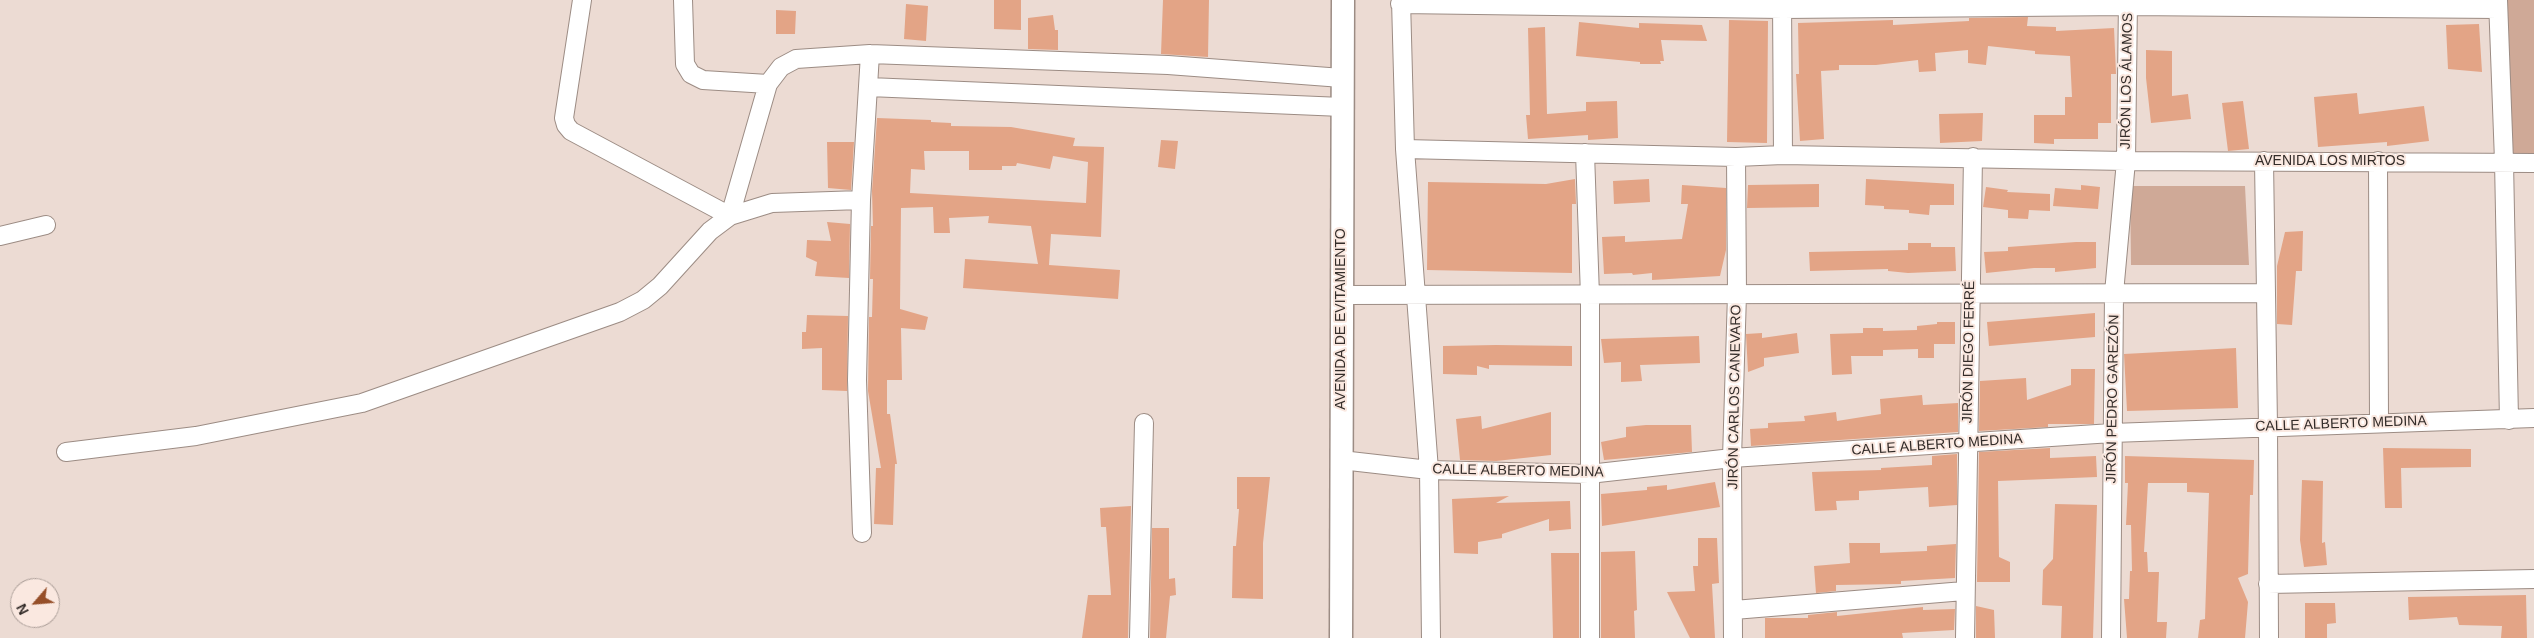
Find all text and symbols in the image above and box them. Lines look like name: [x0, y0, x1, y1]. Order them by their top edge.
street label: JIRÓN LOS ÁLAMOS: [2117, 13, 2137, 149]
street label: AVENIDA LOS MIRTOS: [2255, 153, 2405, 169]
street label: AVENIDA DE EVITAMIENTO: [1333, 228, 1349, 410]
street label: JIRÓN DIEGO FERRÉ: [1959, 281, 1979, 423]
street label: JIRÓN CARLOS CANEVARO: [1725, 304, 1745, 490]
street label: JIRÓN PEDRO GAREZÓN: [2103, 314, 2123, 484]
street label: CALLE ALBERTO MEDINA: [2255, 413, 2427, 435]
street label: CALLE ALBERTO MEDINA: [1851, 431, 2023, 459]
street label: CALLE ALBERTO MEDINA: [1432, 461, 1604, 481]
north arrow: [10, 578, 60, 628]
text: N: [13, 601, 32, 617]

